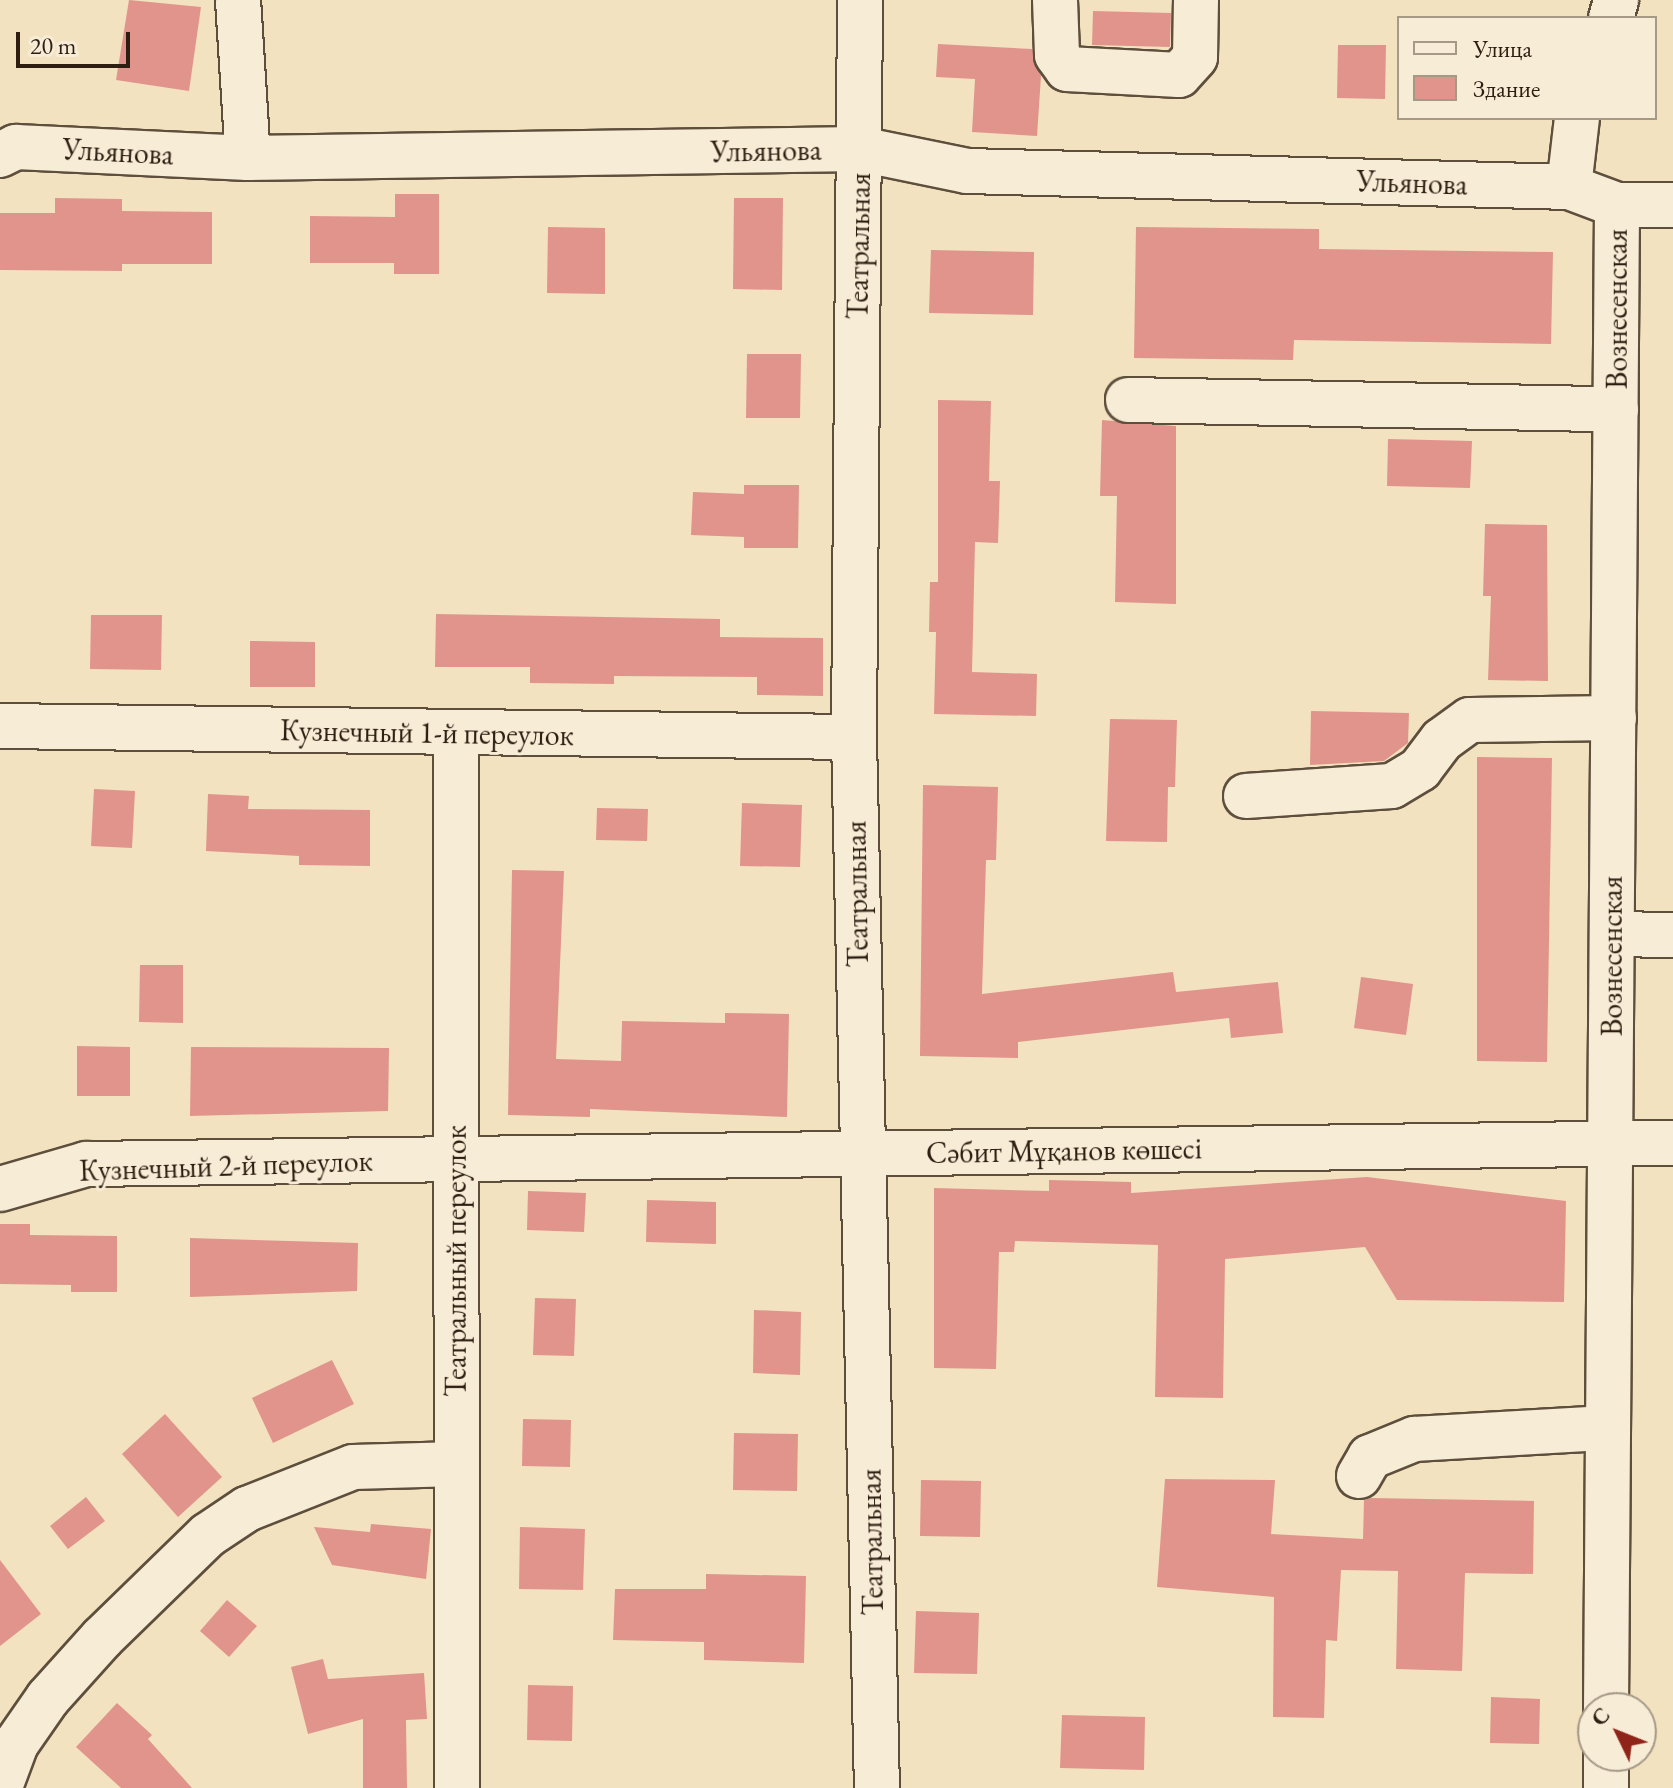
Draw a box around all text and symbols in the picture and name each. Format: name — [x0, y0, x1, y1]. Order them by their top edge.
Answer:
scale bar — [20, 16, 134, 66]
legend — [1397, 16, 1657, 120]
text: 20 m — [30, 30, 77, 61]
text: Улица — [1473, 33, 1532, 64]
text: Здание — [1473, 73, 1540, 104]
street label: Ульянова — [62, 131, 174, 173]
street label: Ульянова — [710, 132, 822, 170]
street label: Ульянова — [1356, 163, 1468, 203]
street label: Театральная — [840, 172, 878, 320]
street label: Вознесенская — [1599, 229, 1635, 389]
street label: Кузнечный 1-й переулок — [280, 712, 574, 754]
street label: Театральная — [838, 820, 876, 968]
street label: Вознесенская — [1594, 876, 1630, 1036]
street label: Театральный переулок — [438, 1125, 474, 1397]
street label: Сәбит Мұқанов көшесі — [926, 1131, 1202, 1171]
street label: Кузнечный 2-й переулок — [79, 1143, 373, 1189]
street label: Театральная — [853, 1468, 891, 1616]
north arrow — [1577, 1692, 1657, 1772]
text: С — [1585, 1701, 1616, 1732]

